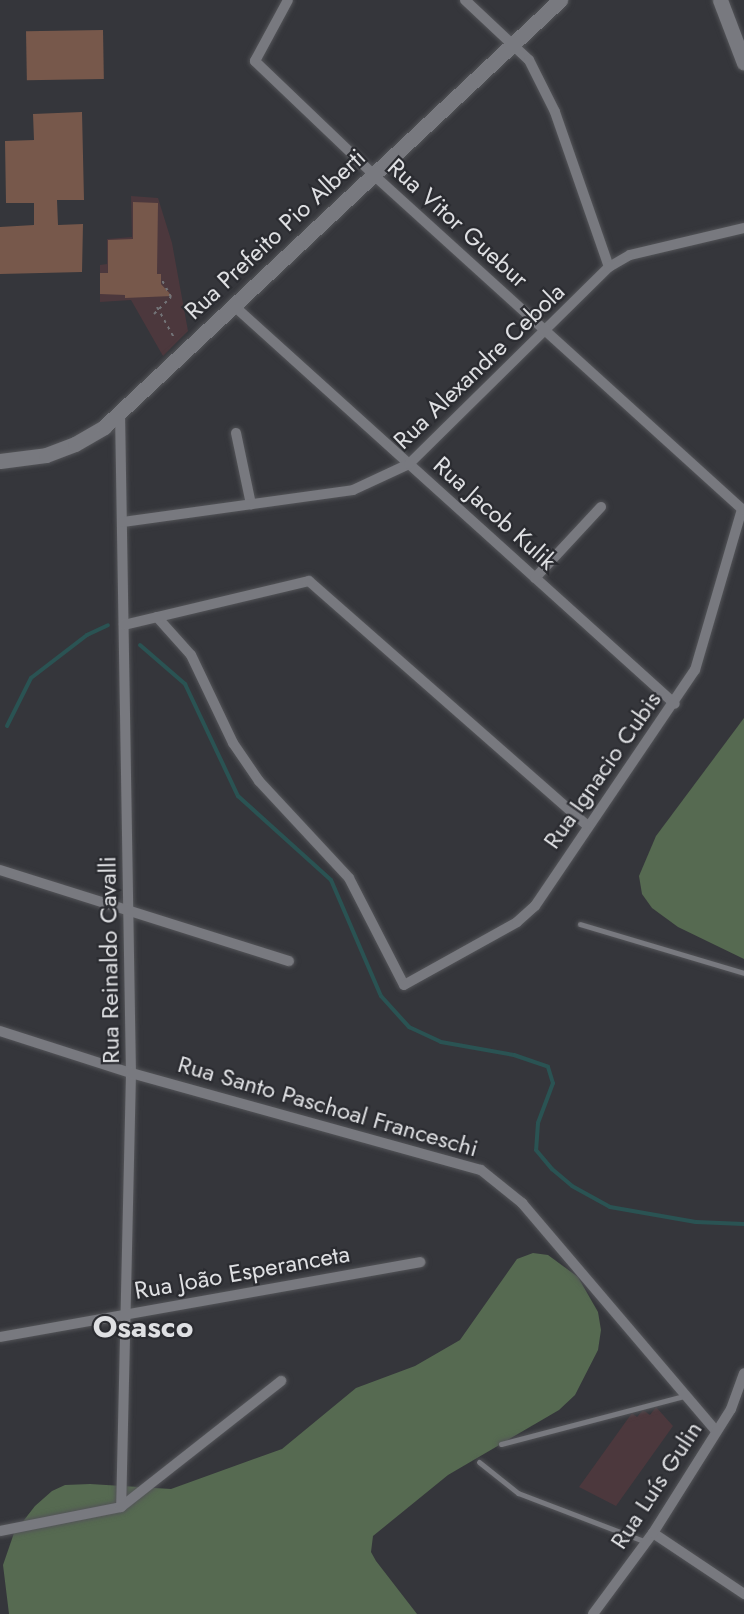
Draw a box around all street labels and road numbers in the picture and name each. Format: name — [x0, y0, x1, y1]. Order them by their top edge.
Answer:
street label: Rua Prefeito Pio Alberti — [179, 143, 371, 325]
street label: Rua Vitor Guebur — [382, 152, 534, 294]
street label: Rua Alexandre Cebola — [388, 277, 570, 455]
street label: Rua Jacob Kulik — [428, 450, 562, 576]
street label: Rua Ignacio Cubis — [537, 686, 667, 854]
street label: Rua Reinaldo Cavalli — [93, 856, 125, 1064]
street label: Rua Santo Paschoal Franceschi — [175, 1049, 481, 1163]
street label: Rua João Esperanceta — [132, 1239, 352, 1305]
street label: Rua Luís Gulin — [604, 1416, 708, 1554]

